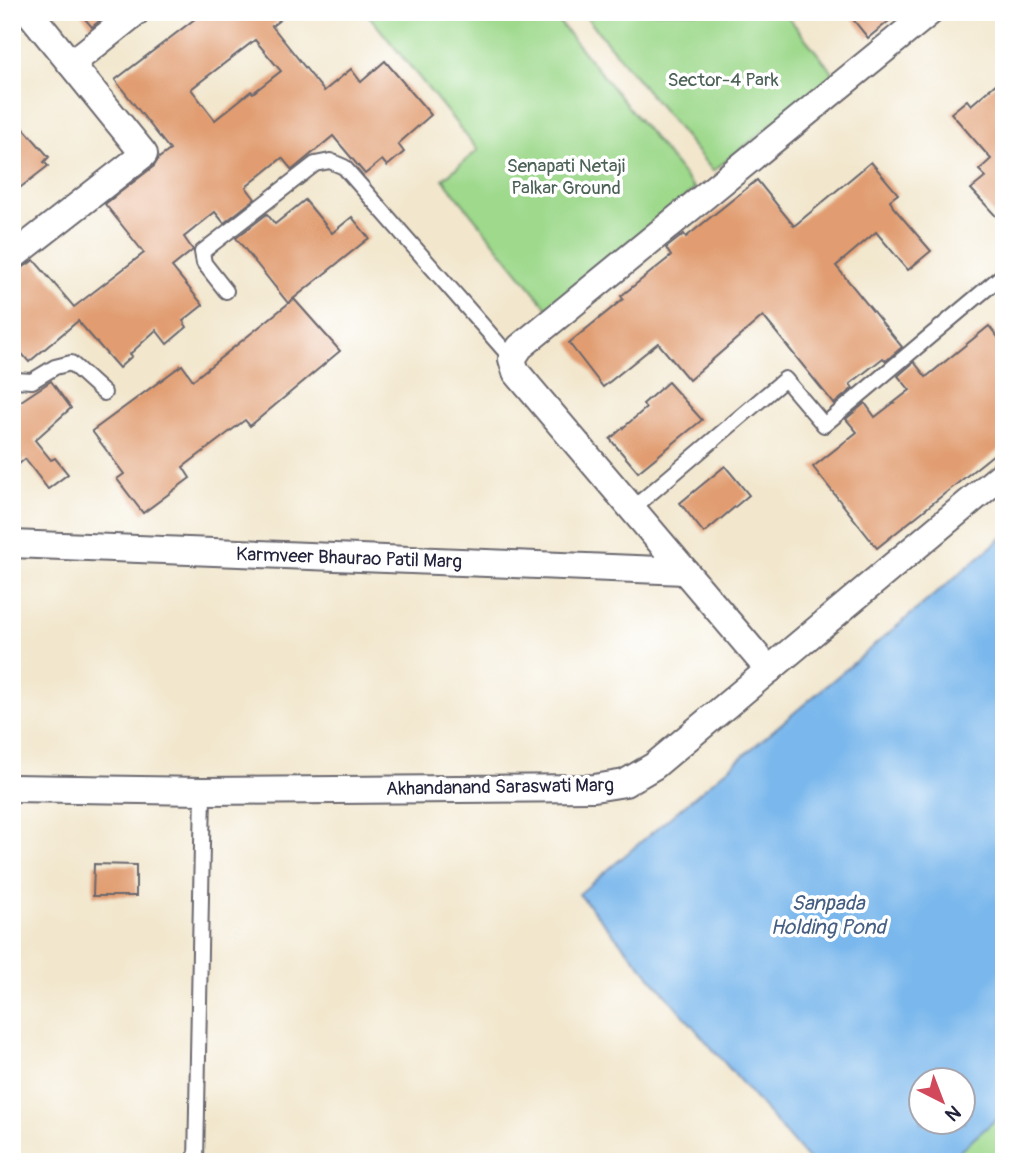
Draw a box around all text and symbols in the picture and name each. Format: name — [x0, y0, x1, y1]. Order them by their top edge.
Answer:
park label: Sector-4 Park — [667, 68, 779, 92]
park label: Senapati Netaji Palkar Ground — [507, 154, 625, 200]
street label: Karmveer Bhaurao Patil Marg — [235, 542, 462, 574]
street label: Akhandanand Saraswati Marg — [386, 773, 614, 801]
water label: Sanpada Holding Pond — [770, 890, 888, 941]
north arrow — [908, 1066, 978, 1136]
text: N — [940, 1100, 966, 1126]

